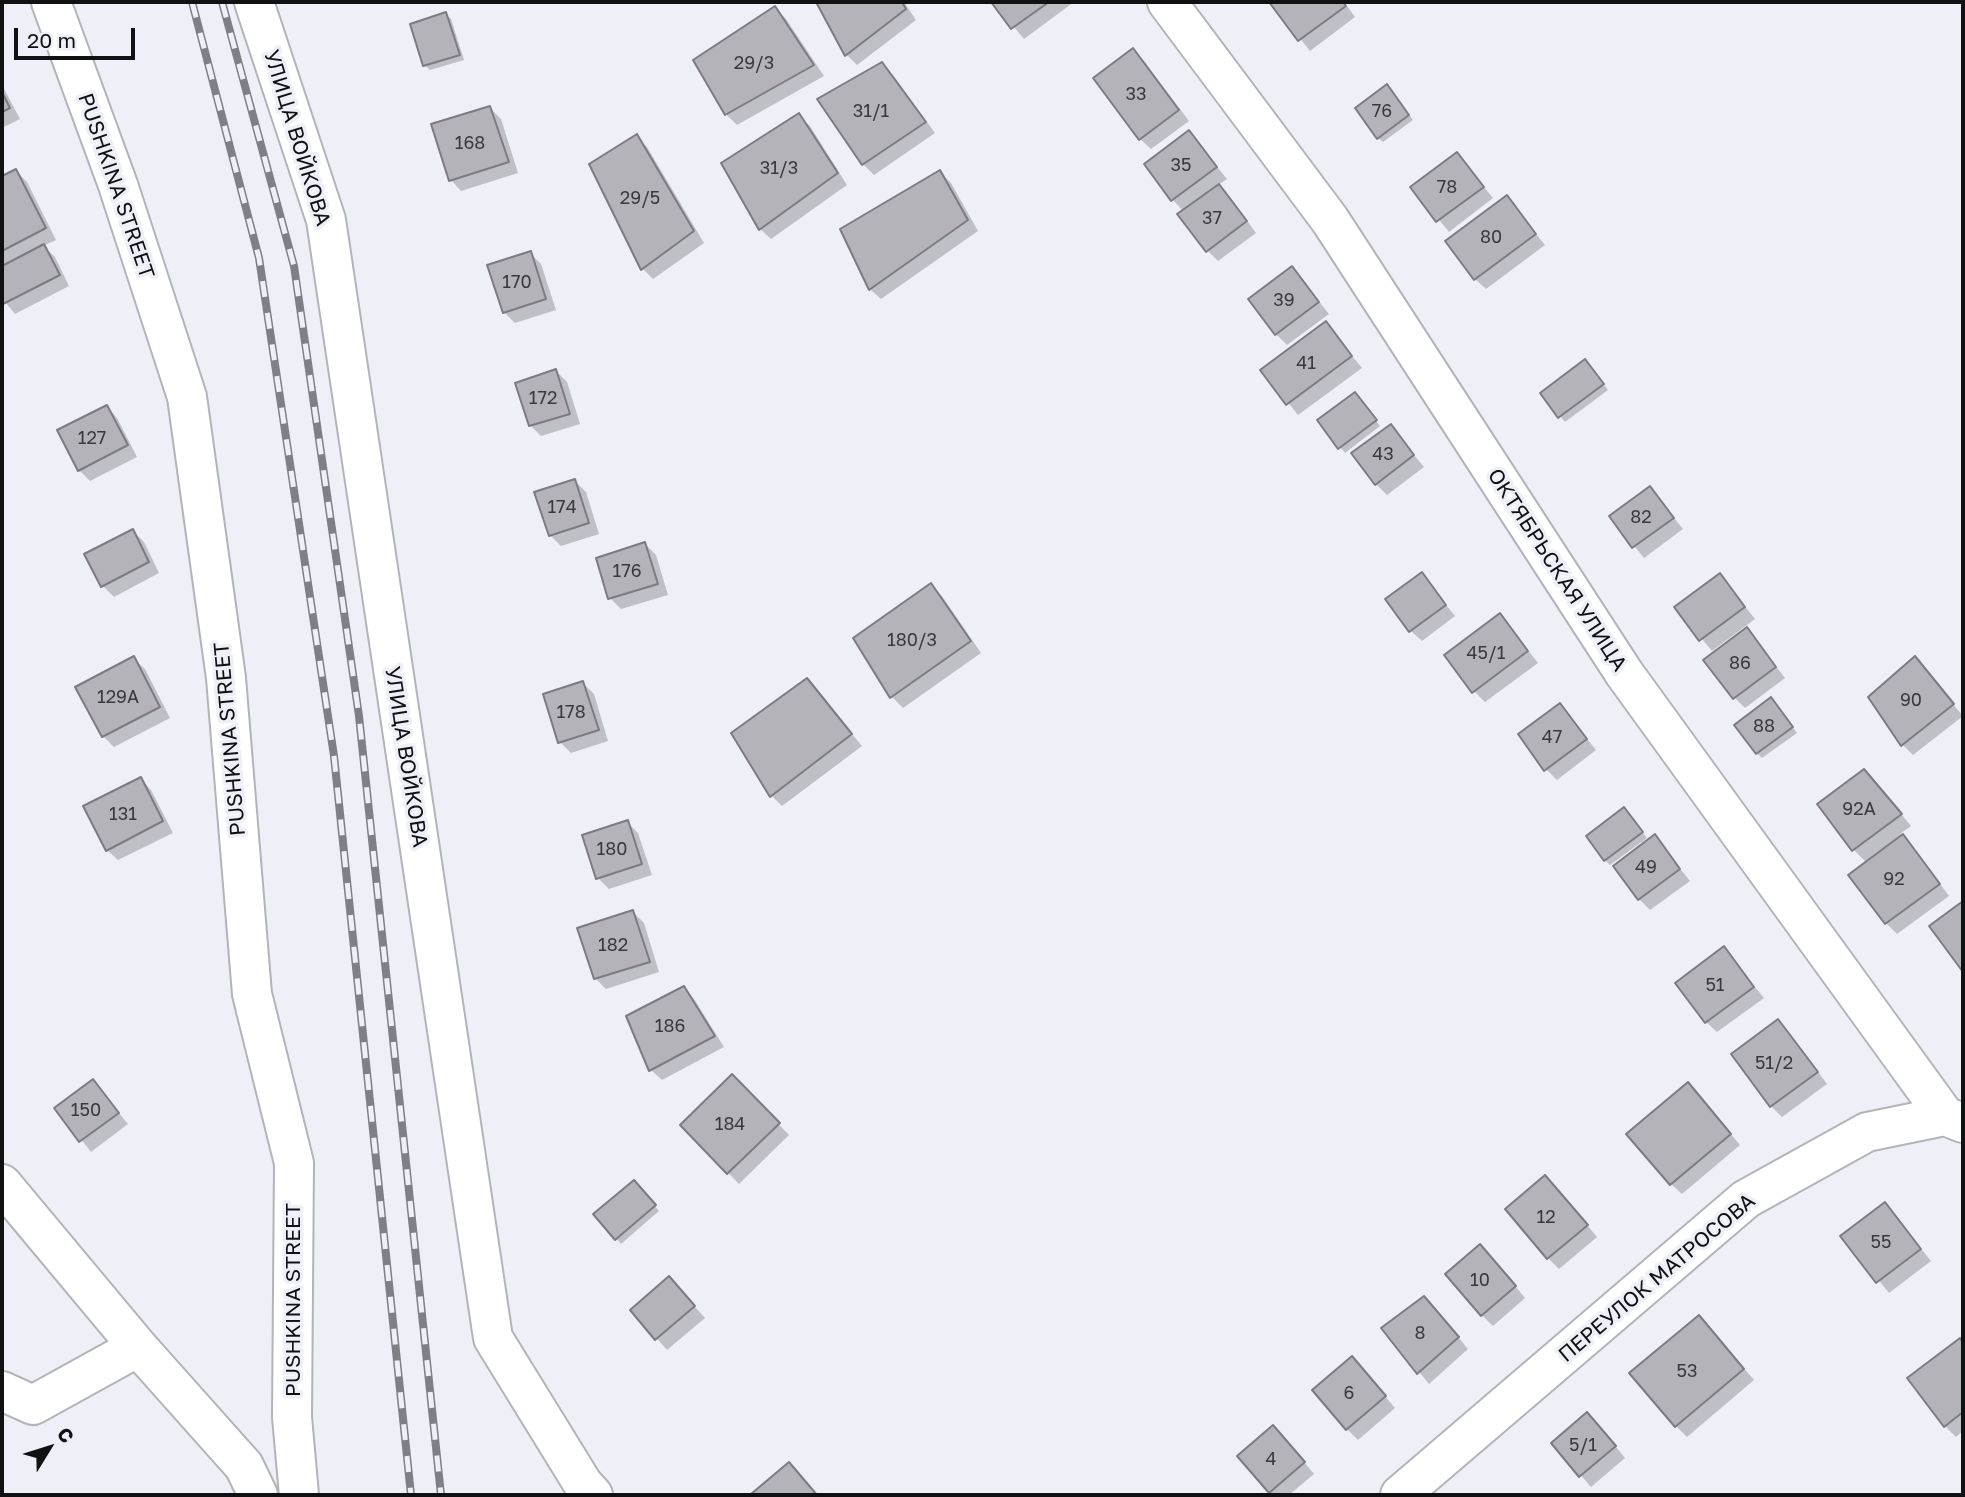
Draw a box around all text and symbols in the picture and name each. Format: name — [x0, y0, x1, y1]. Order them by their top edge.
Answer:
scale bar — [18, 14, 138, 58]
text: 20 m — [27, 27, 76, 53]
street label: УЛИЦА ВОЙКОВА — [258, 47, 336, 229]
house number: 29/3 — [734, 52, 774, 74]
house number: 33 — [1125, 83, 1147, 105]
street label: PUSHKINA STREET — [72, 90, 160, 282]
house number: 31/1 — [853, 100, 889, 122]
house number: 76 — [1372, 100, 1392, 122]
house number: 168 — [455, 132, 485, 154]
house number: 35 — [1171, 154, 1191, 176]
house number: 31/3 — [760, 157, 798, 179]
house number: 78 — [1437, 176, 1457, 198]
house number: 29/5 — [620, 187, 660, 209]
house number: 37 — [1202, 207, 1222, 229]
house number: 80 — [1480, 226, 1502, 248]
house number: 170 — [502, 271, 532, 293]
house number: 39 — [1273, 289, 1295, 311]
house number: 41 — [1296, 352, 1316, 374]
house number: 172 — [529, 387, 557, 409]
house number: 127 — [78, 427, 106, 449]
house number: 43 — [1372, 443, 1394, 465]
street label: ОКТЯБРЬСКАЯ УЛИЦА — [1482, 464, 1632, 676]
house number: 174 — [547, 496, 577, 518]
house number: 82 — [1630, 506, 1652, 528]
house number: 176 — [612, 560, 642, 582]
house number: 180/3 — [887, 629, 937, 651]
street label: PUSHKINA STREET — [209, 641, 251, 837]
house number: 45/1 — [1467, 642, 1505, 664]
house number: 86 — [1729, 652, 1751, 674]
street label: УЛИЦА ВОЙКОВА — [379, 665, 433, 849]
house number: 129А — [97, 686, 139, 708]
house number: 90 — [1900, 689, 1922, 711]
house number: 178 — [556, 701, 586, 723]
house number: 88 — [1753, 715, 1775, 737]
house number: 47 — [1542, 726, 1562, 748]
house number: 92А — [1842, 798, 1876, 820]
house number: 131 — [109, 803, 137, 825]
house number: 180 — [597, 838, 627, 860]
house number: 49 — [1635, 856, 1657, 878]
house number: 92 — [1883, 868, 1905, 890]
house number: 182 — [598, 934, 628, 956]
house number: 51 — [1705, 974, 1725, 996]
house number: 186 — [655, 1015, 685, 1037]
house number: 51/2 — [1755, 1052, 1793, 1074]
house number: 150 — [71, 1099, 101, 1121]
house number: 184 — [715, 1113, 745, 1135]
street label: ПЕРЕУЛОК МАТРОСОВА — [1554, 1188, 1760, 1368]
street label: PUSHKINA STREET — [280, 1203, 306, 1397]
house number: 12 — [1536, 1206, 1556, 1228]
house number: 55 — [1871, 1231, 1891, 1253]
house number: 10 — [1470, 1269, 1490, 1291]
house number: 8 — [1415, 1322, 1425, 1344]
house number: 53 — [1677, 1360, 1697, 1382]
house number: 6 — [1344, 1382, 1354, 1404]
north arrow — [14, 1413, 84, 1483]
text: С — [53, 1422, 79, 1447]
house number: 5/1 — [1569, 1434, 1597, 1456]
house number: 4 — [1266, 1448, 1276, 1470]

